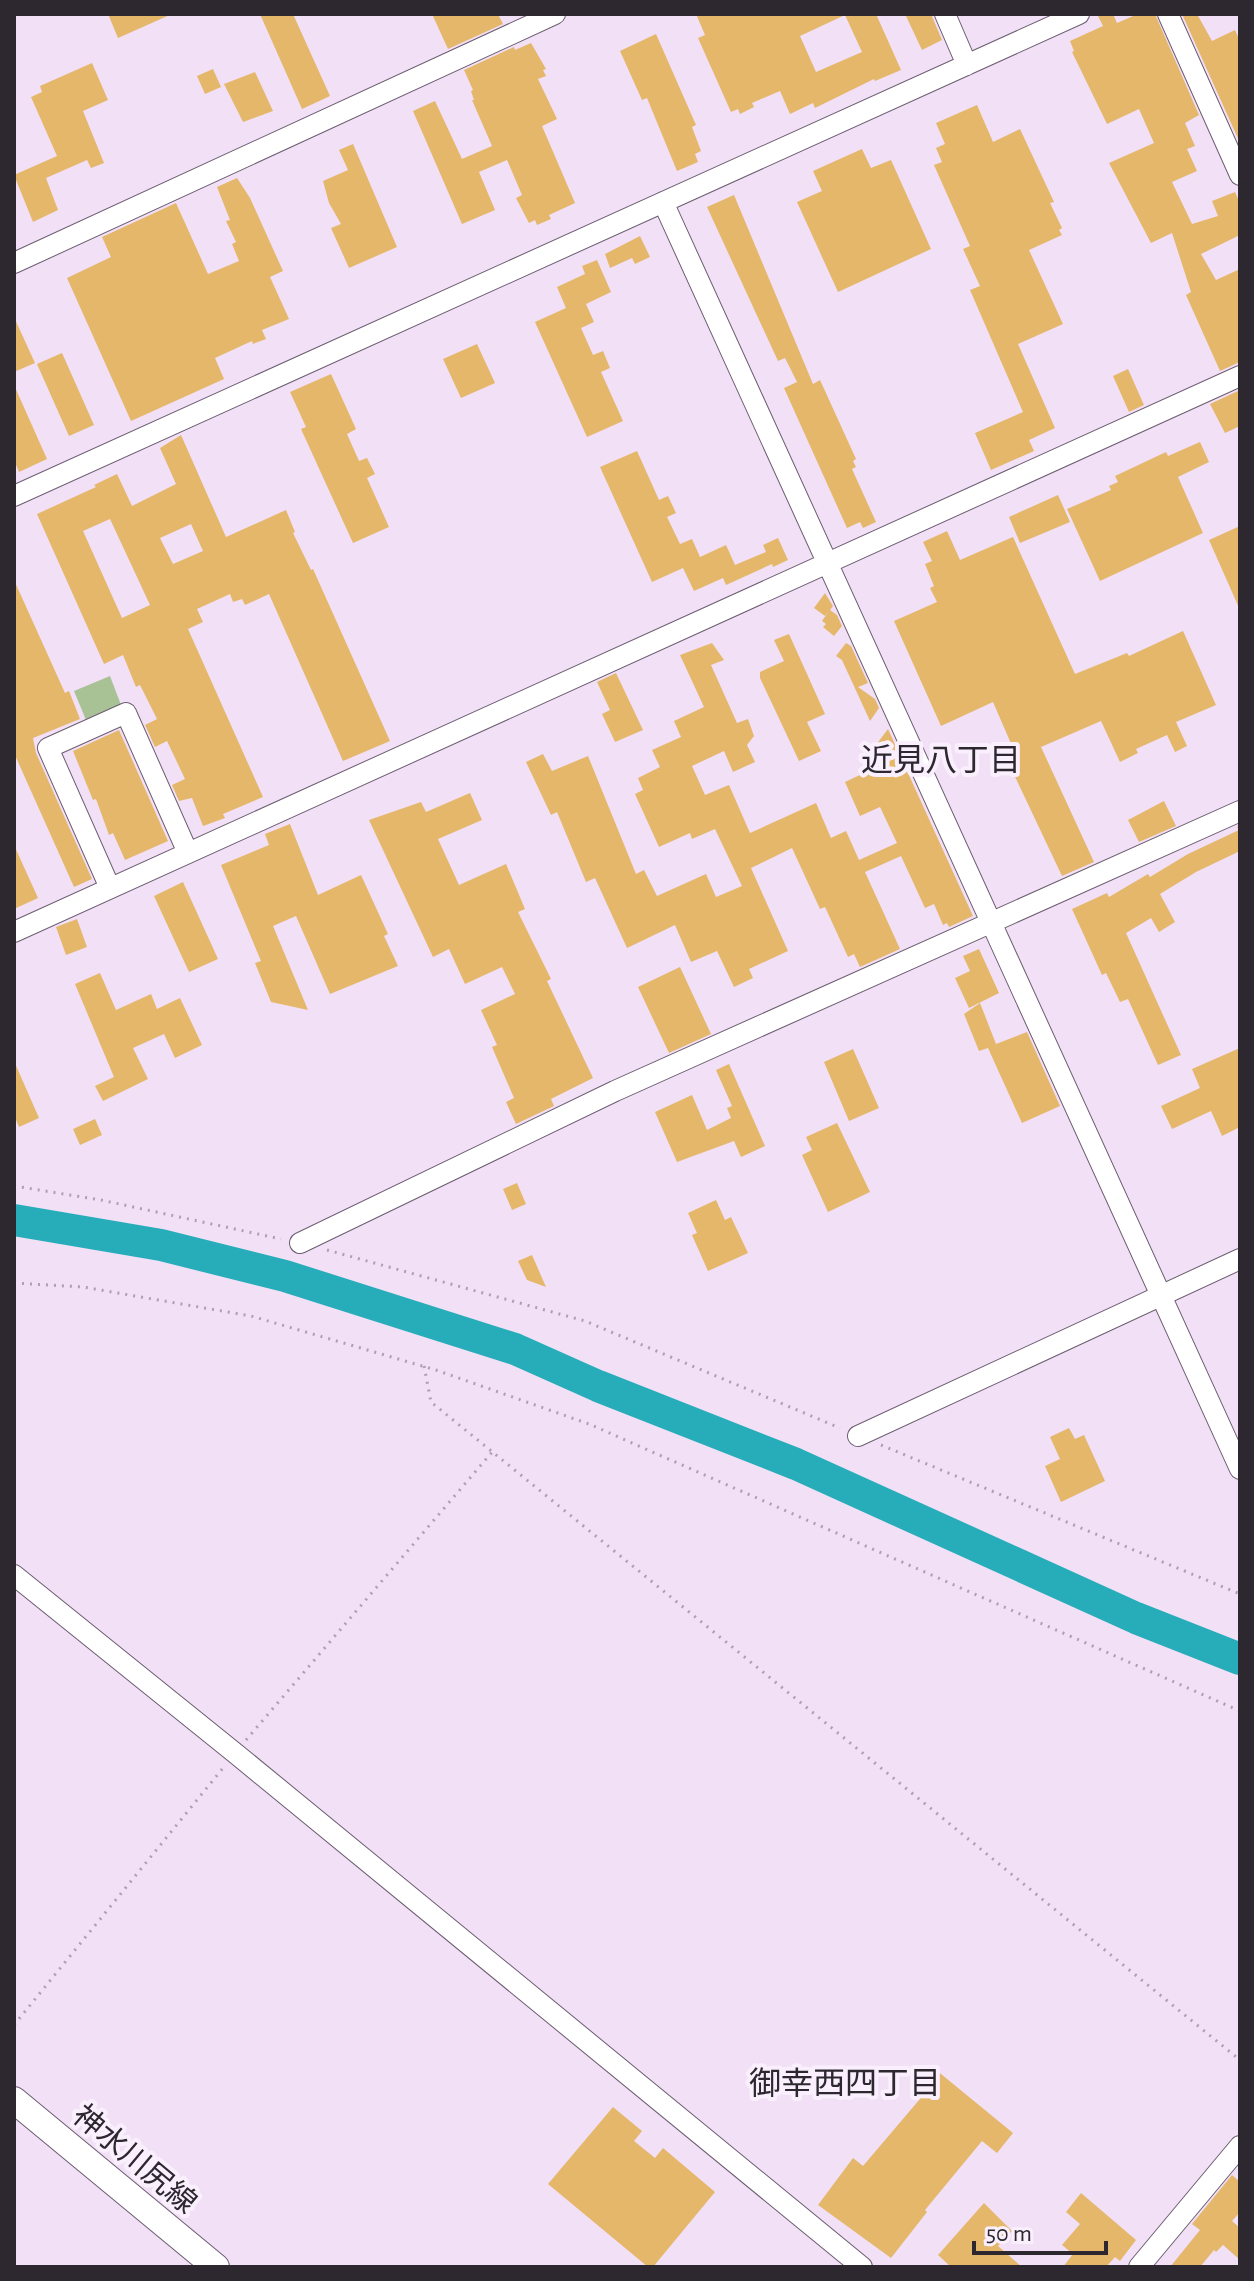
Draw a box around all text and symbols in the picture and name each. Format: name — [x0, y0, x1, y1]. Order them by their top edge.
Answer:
district label: 近見八丁目 — [861, 744, 1021, 777]
district label: 御幸西四丁目 — [749, 2067, 941, 2100]
street label: 神水川尻線 — [67, 2099, 203, 2219]
scale bar — [974, 2205, 1106, 2255]
text: 50 m — [986, 2222, 1032, 2246]

